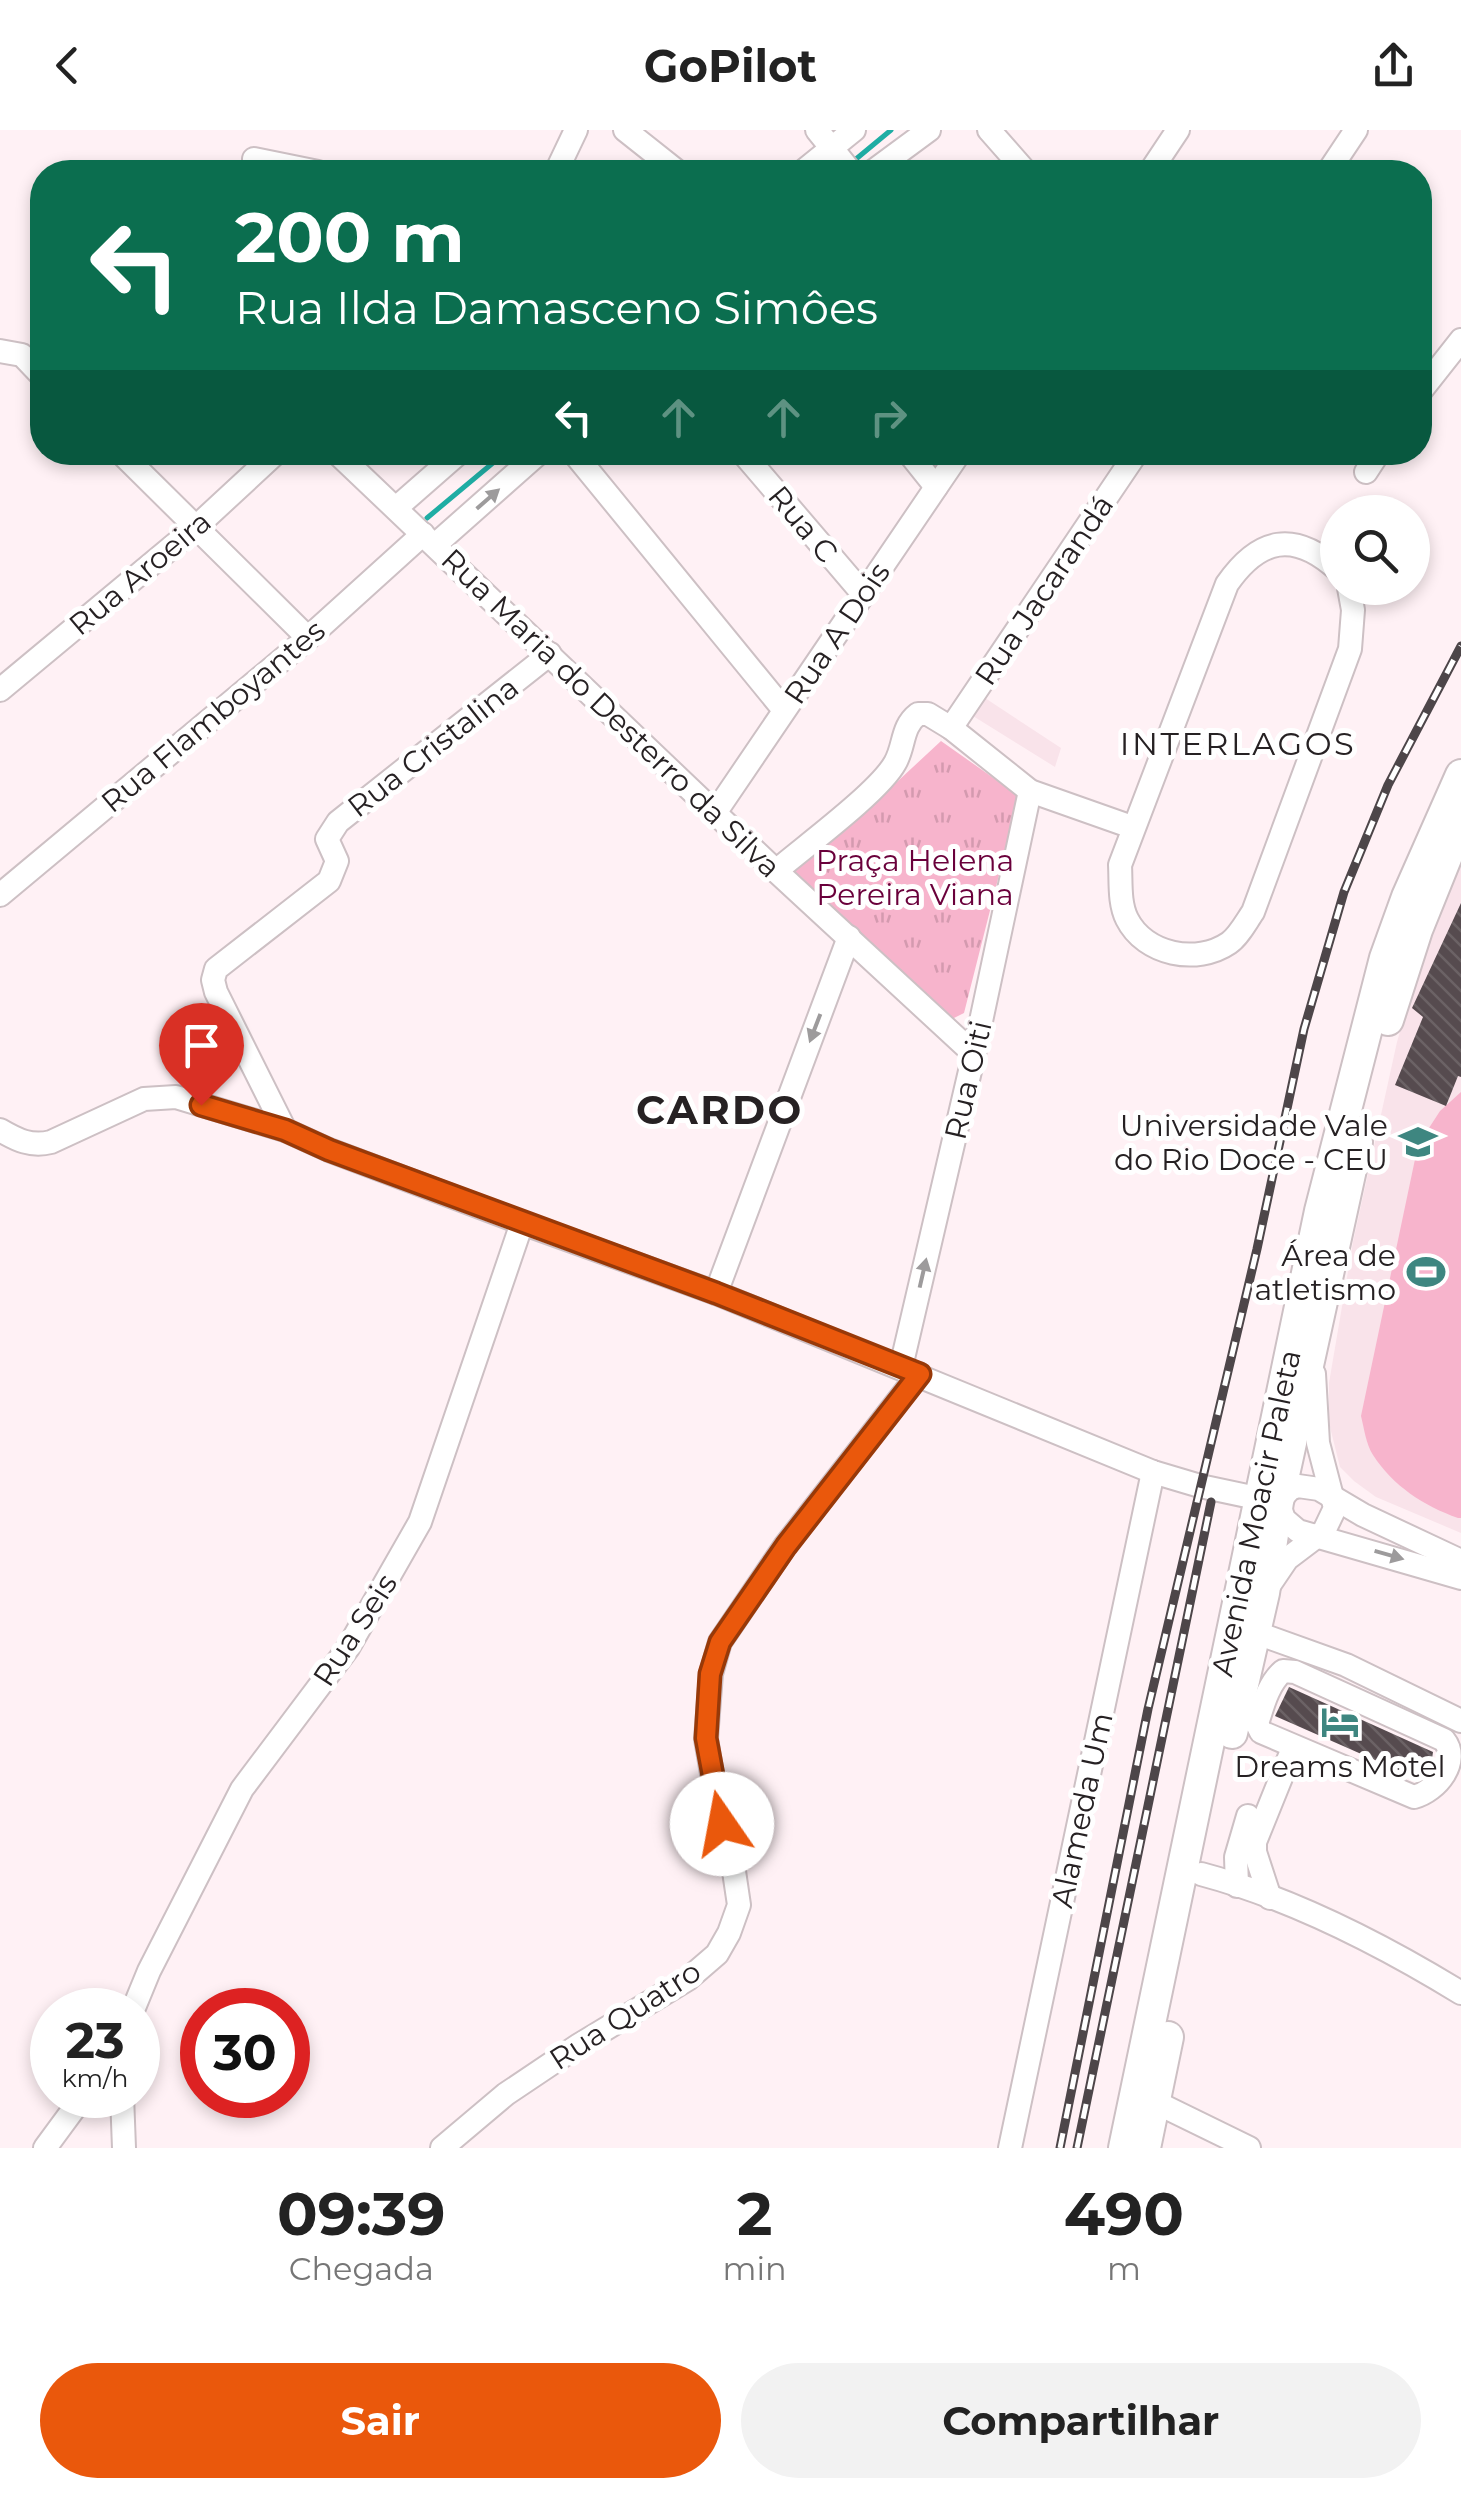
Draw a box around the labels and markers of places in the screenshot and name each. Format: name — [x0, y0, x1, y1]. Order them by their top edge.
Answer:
pin — [159, 1003, 244, 1106]
place label: Universidade Vale do Rio Doce - CEU — [1114, 1107, 1388, 1178]
school or university icon: Universidade Vale do Rio Doce - CEU — [1397, 1121, 1439, 1163]
place label: Área de atletismo — [1254, 1237, 1396, 1308]
sports icon: Área de atletismo — [1405, 1251, 1447, 1293]
hotel icon: Dreams Motel — [1319, 1701, 1361, 1743]
place label: Dreams Motel — [1234, 1748, 1446, 1785]

